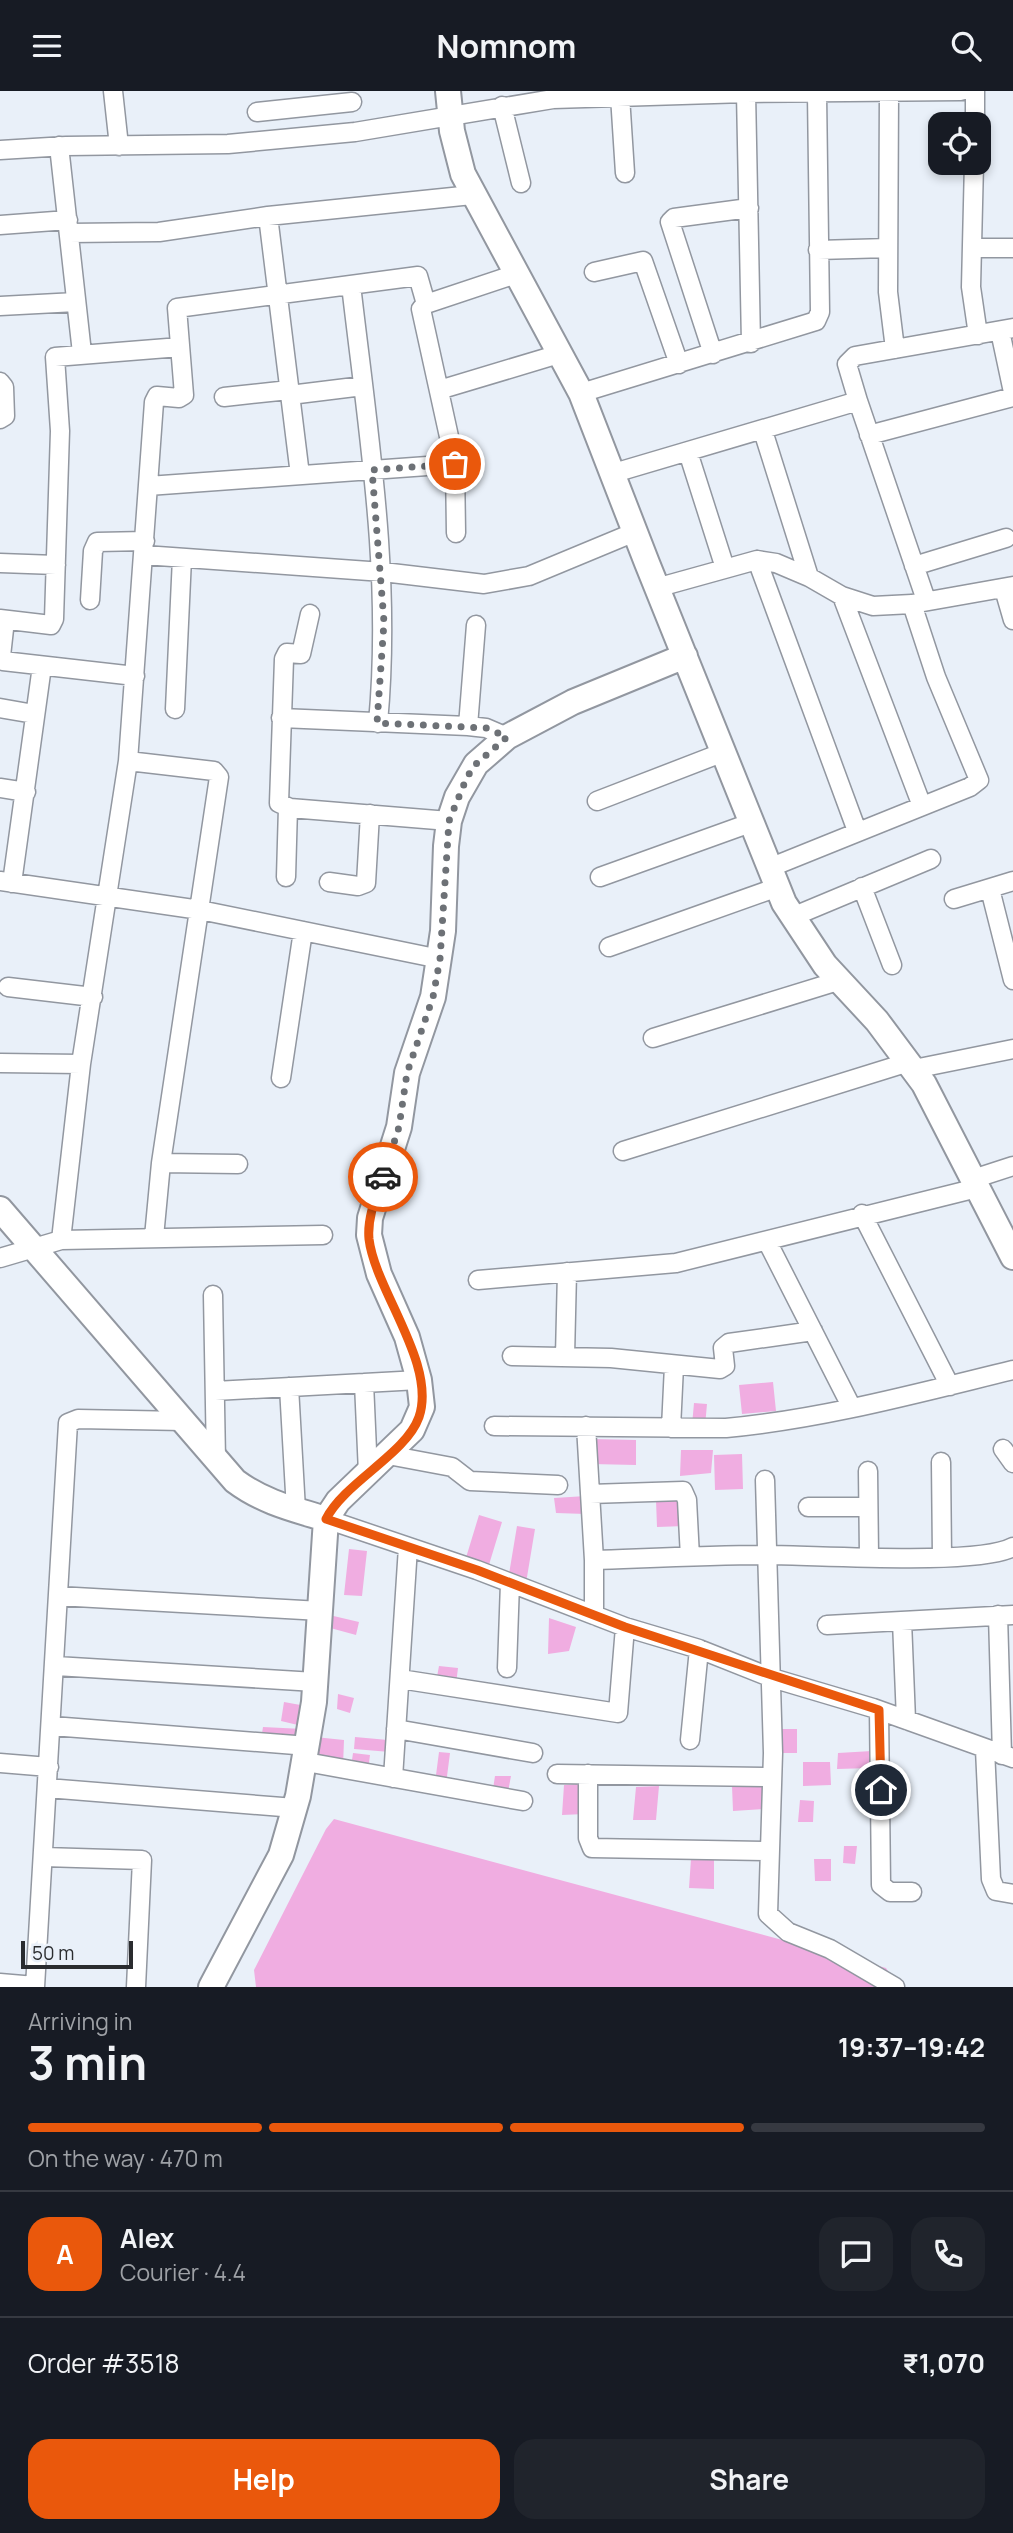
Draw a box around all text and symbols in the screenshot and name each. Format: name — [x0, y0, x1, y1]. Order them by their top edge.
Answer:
text: Nomnom — [437, 24, 576, 68]
icon: menu — [28, 27, 66, 65]
icon: search — [947, 27, 985, 65]
map controls — [928, 112, 991, 175]
button: locate — [928, 112, 991, 175]
pin — [425, 434, 485, 494]
icon: bag — [436, 445, 474, 483]
courier — [348, 1142, 418, 1212]
icon: car — [364, 1158, 402, 1196]
pin — [851, 1760, 911, 1820]
icon: home — [862, 1771, 900, 1809]
scale bar — [21, 1938, 133, 1970]
text: 50 m — [32, 1940, 74, 1966]
text: Arriving in — [28, 2005, 133, 2037]
text: 19:37–19:42 — [838, 2029, 985, 2065]
text: 3 min — [28, 2031, 147, 2094]
text: On the way · 470 m — [28, 2142, 223, 2174]
button: chat — [819, 2217, 893, 2291]
button: phone — [911, 2217, 985, 2291]
text: Alex — [120, 2220, 174, 2256]
text: A — [56, 2236, 74, 2272]
text: Courier · 4.4 — [120, 2256, 246, 2288]
text: Order #3518 — [28, 2345, 180, 2381]
text: ₹1,070 — [903, 2345, 985, 2381]
button: Help — [28, 2439, 500, 2519]
button: Share — [514, 2439, 985, 2519]

